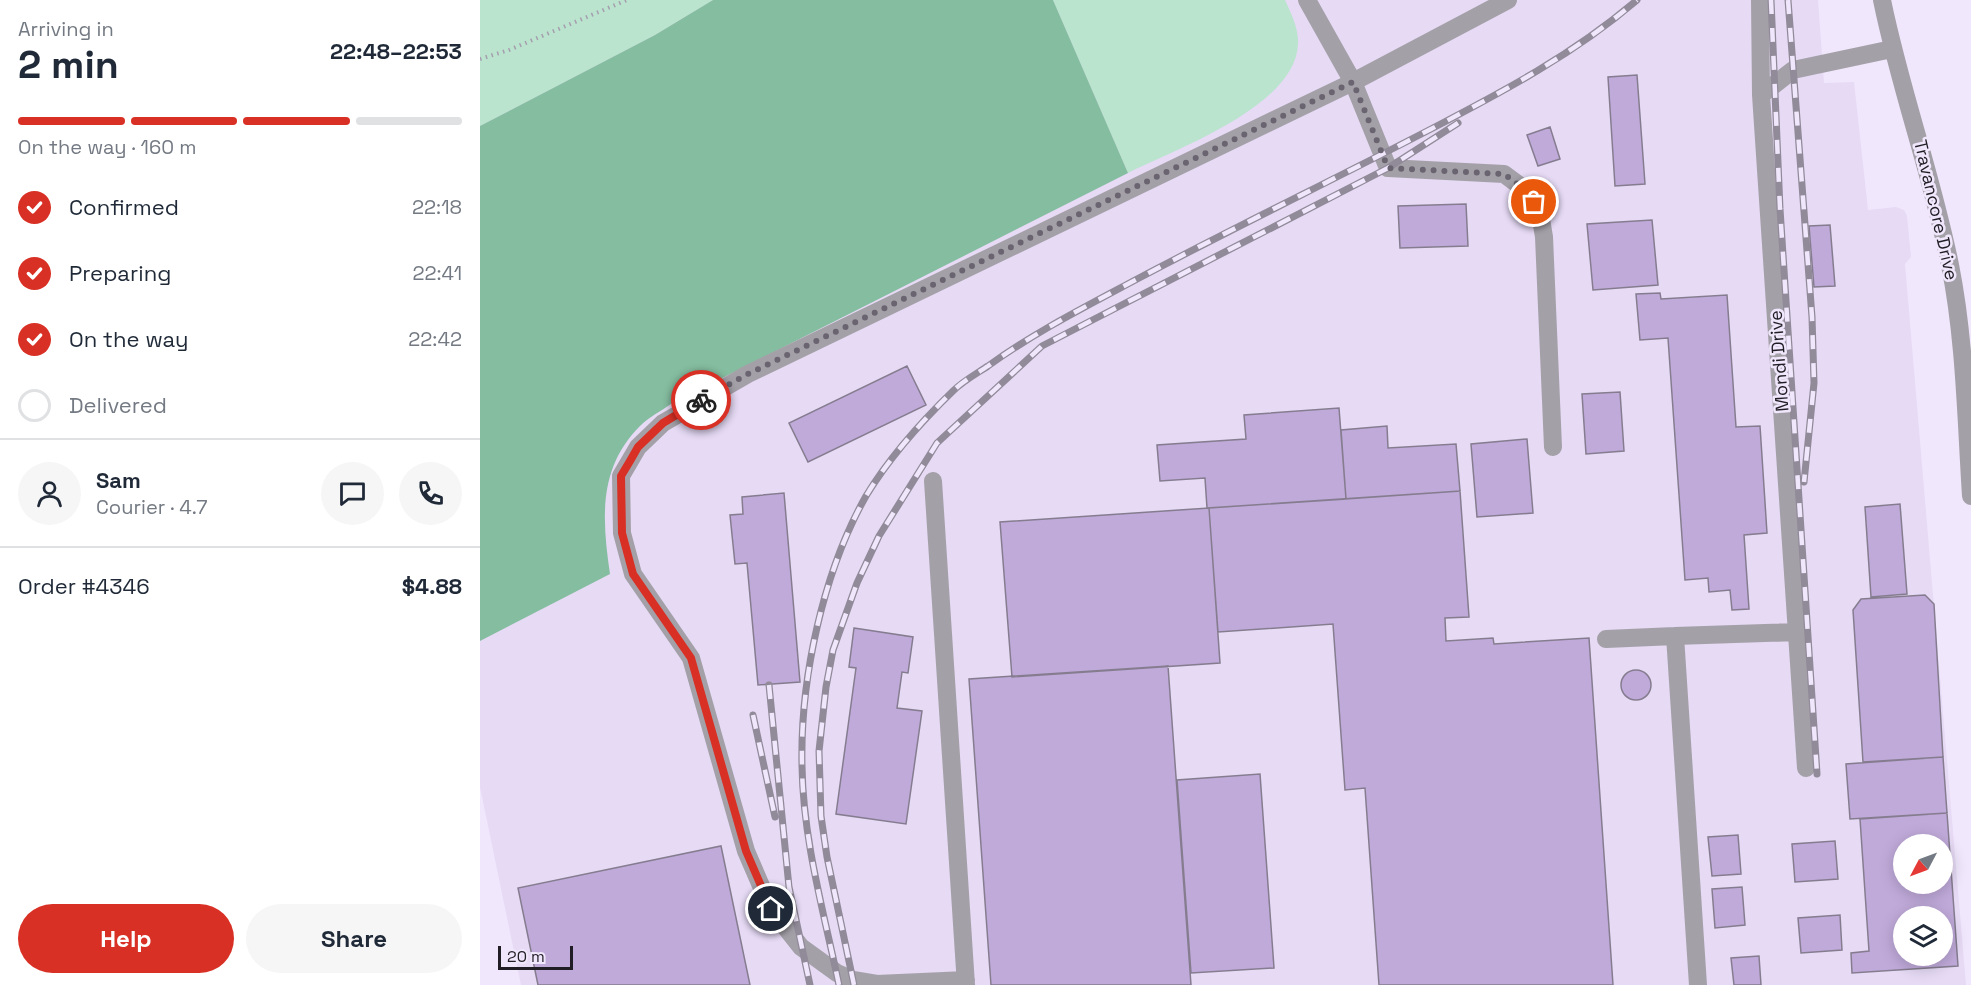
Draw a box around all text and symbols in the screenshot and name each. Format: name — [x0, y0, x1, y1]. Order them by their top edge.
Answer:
text: Arriving in — [18, 16, 114, 42]
text: 22:48–22:53 — [330, 37, 462, 65]
text: 2 min — [18, 40, 119, 89]
text: On the way · 160 m — [18, 134, 196, 160]
street label: Travancore Drive — [1909, 138, 1964, 282]
pin — [1508, 176, 1559, 227]
icon: bag — [1517, 185, 1550, 218]
icon: check — [18, 191, 51, 224]
text: Confirmed — [69, 193, 179, 221]
text: 22:18 — [412, 194, 462, 220]
icon: check — [18, 257, 51, 290]
text: Preparing — [69, 259, 171, 287]
text: 22:41 — [412, 260, 462, 286]
street label: Mondi Drive — [1763, 310, 1794, 412]
icon: check — [18, 323, 51, 356]
text: On the way — [69, 325, 188, 353]
text: 22:42 — [408, 326, 462, 352]
courier — [671, 370, 731, 430]
icon: bike — [685, 384, 718, 417]
text: Delivered — [69, 391, 167, 419]
button: person — [18, 462, 81, 525]
button: chat — [321, 462, 384, 525]
button: phone — [399, 462, 462, 525]
text: Sam — [96, 466, 141, 494]
text: Courier · 4.7 — [96, 494, 207, 520]
text: Order #4346 — [18, 572, 150, 600]
text: $4.88 — [402, 572, 462, 600]
north arrow — [1893, 834, 1953, 894]
map controls — [1893, 834, 1953, 966]
pin — [745, 883, 796, 934]
icon: home — [754, 892, 787, 925]
button: Help — [18, 904, 234, 973]
button: Share — [246, 904, 462, 973]
button: layers — [1893, 906, 1953, 966]
scale bar — [498, 943, 573, 970]
text: 20 m — [507, 946, 545, 967]

